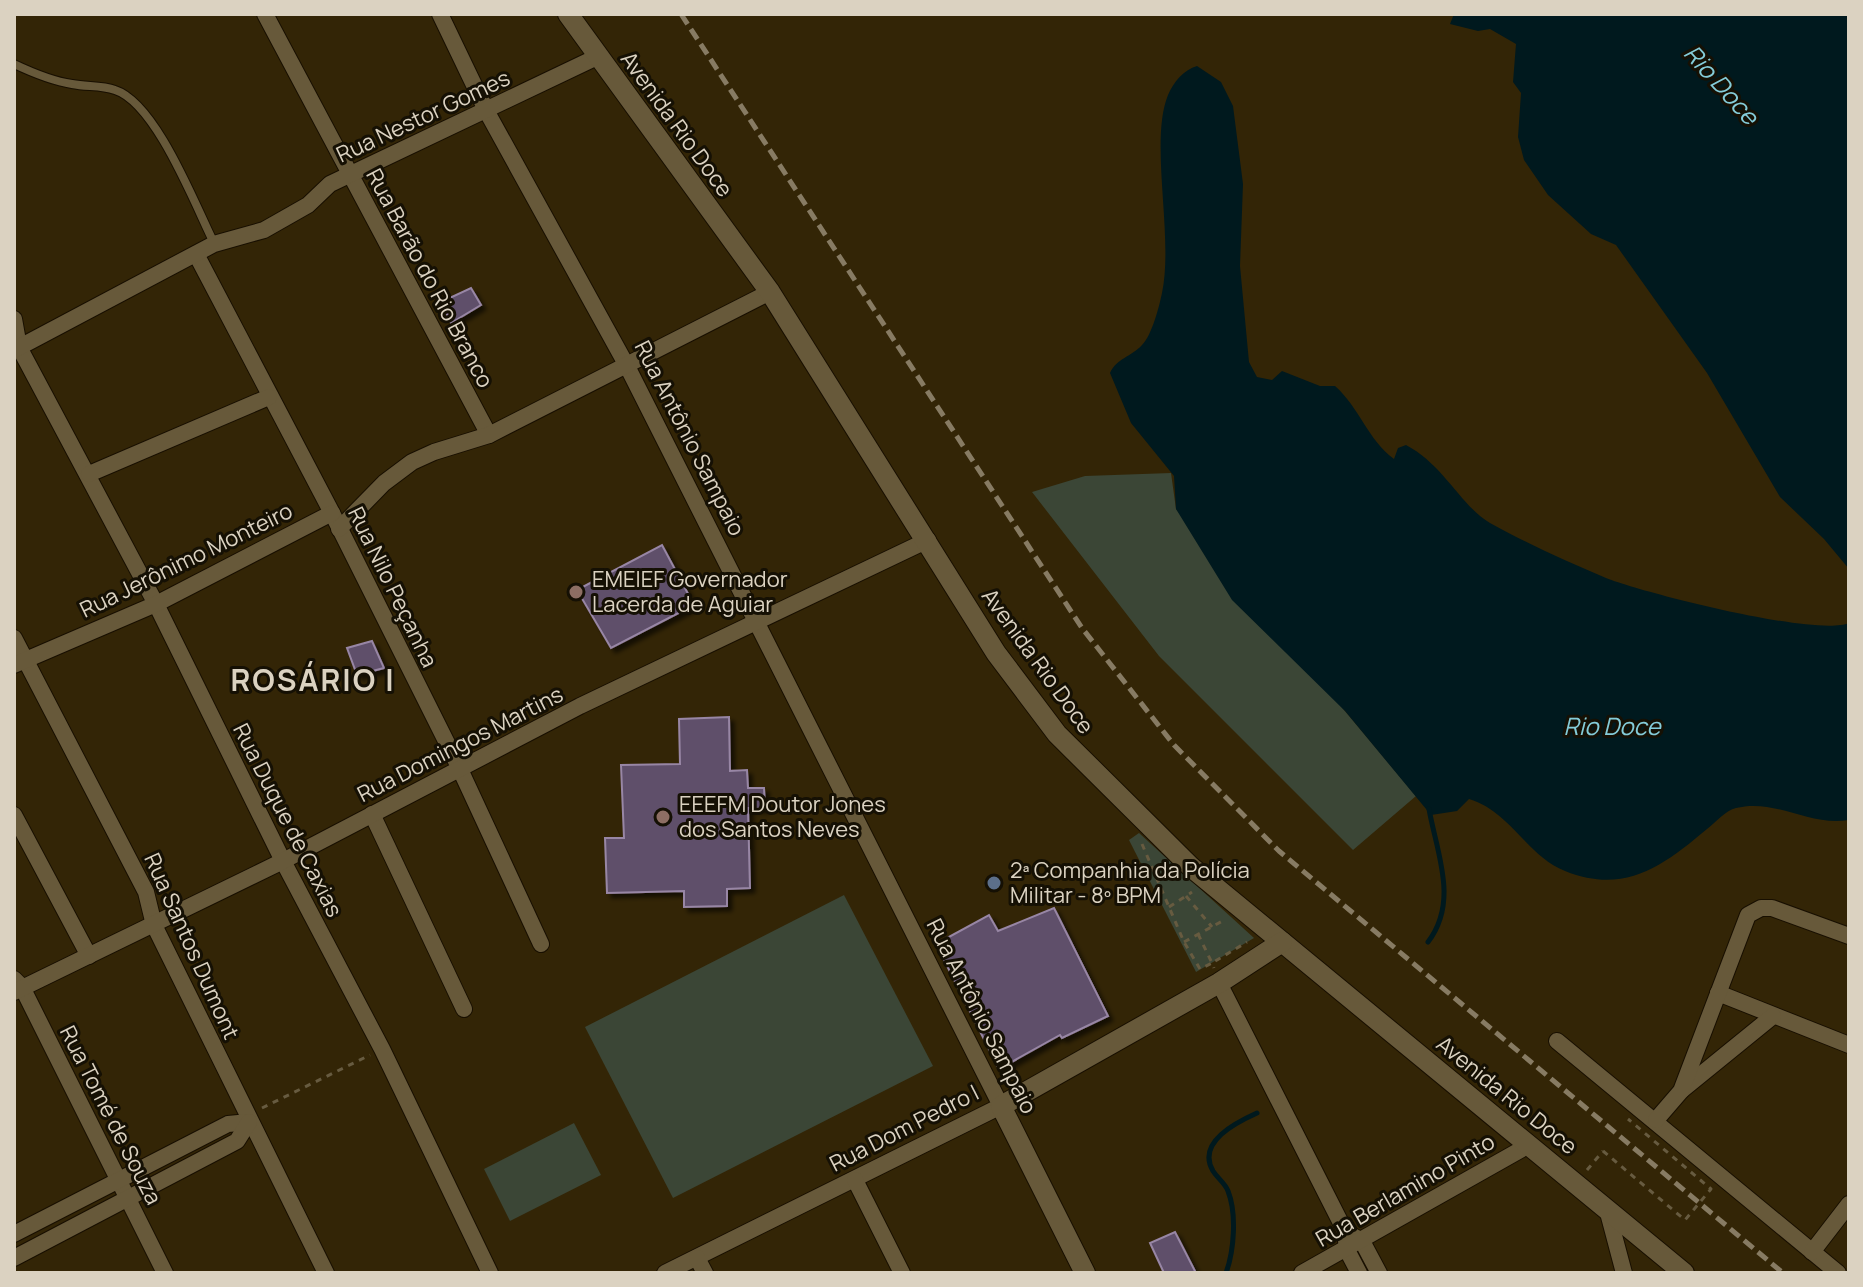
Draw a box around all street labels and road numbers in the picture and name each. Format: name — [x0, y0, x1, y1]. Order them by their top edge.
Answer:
street label: Avenida Rio Doce — [614, 45, 740, 203]
street label: Rua Nestor Gomes — [331, 63, 515, 169]
street label: Rua Barão do Rio Branco — [359, 163, 501, 393]
street label: Rua Antônio Sampaio — [628, 335, 752, 541]
street label: Rua Jerônimo Monteiro — [75, 495, 297, 625]
street label: Rua Nilo Peçanha — [341, 502, 445, 672]
street label: Avenida Rio Doce — [975, 582, 1101, 740]
street label: Rua Domingos Martins — [352, 679, 568, 809]
street label: Rua Duque de Caxias — [226, 718, 350, 922]
street label: Rua Santos Dumont — [137, 848, 247, 1044]
street label: Rua Antônio Sampaio — [920, 913, 1044, 1119]
street label: Rua Tomé de Souza — [53, 1020, 169, 1210]
street label: Avenida Rio Doce — [1430, 1029, 1584, 1161]
street label: Rua Dom Pedro I — [824, 1077, 984, 1179]
street label: Rua Berlamino Pinto — [1310, 1126, 1500, 1254]

